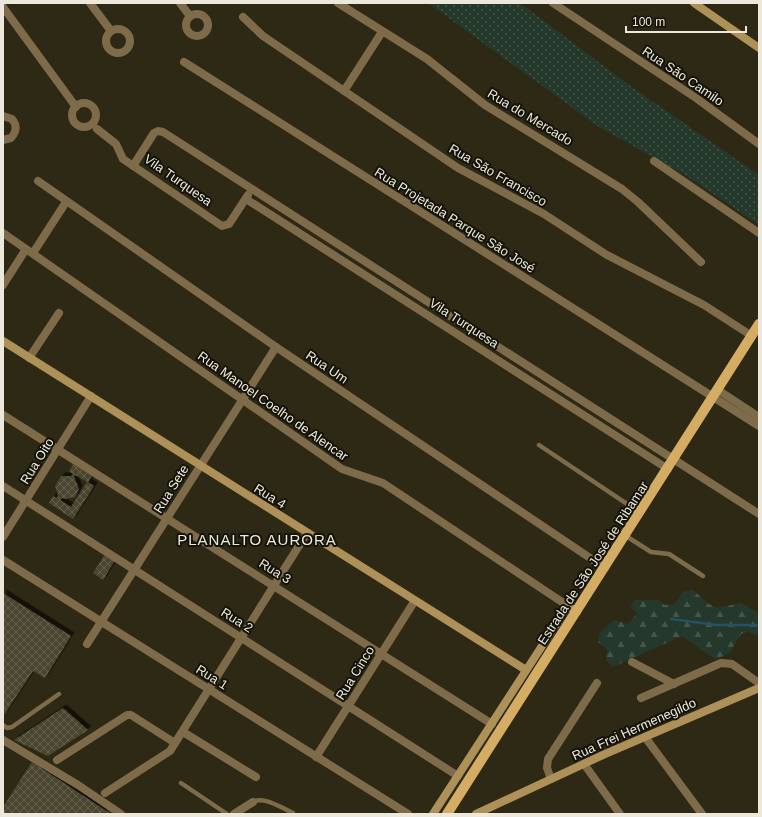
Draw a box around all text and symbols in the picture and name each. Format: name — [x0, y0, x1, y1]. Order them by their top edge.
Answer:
scale bar — [626, 8, 746, 34]
text: 100 m — [632, 15, 665, 29]
street label: Rua São Camilo — [640, 43, 726, 109]
street label: Rua do Mercado — [485, 86, 575, 148]
street label: Rua São Francisco — [446, 141, 550, 209]
street label: Vila Turquesa — [141, 151, 215, 209]
street label: Rua Projetada Parque São José — [372, 164, 538, 276]
street label: Vila Turquesa — [427, 295, 502, 351]
street label: Rua Um — [303, 347, 351, 387]
street label: Rua Manoel Coelho de Alencar — [195, 348, 352, 464]
street label: Rua Oito — [17, 435, 57, 487]
street label: Rua Sete — [150, 462, 192, 516]
street label: Estrada de São José de Ribamar — [535, 478, 652, 647]
street label: Rua 4 — [251, 480, 289, 512]
district label: PLANALTO AURORA — [177, 531, 337, 548]
street label: Rua 3 — [256, 555, 294, 587]
street label: Rua 2 — [218, 604, 256, 636]
street label: Rua Cinco — [333, 643, 377, 703]
street label: Rua 1 — [193, 661, 231, 693]
street label: Rua Frei Hermenegildo — [570, 695, 698, 763]

